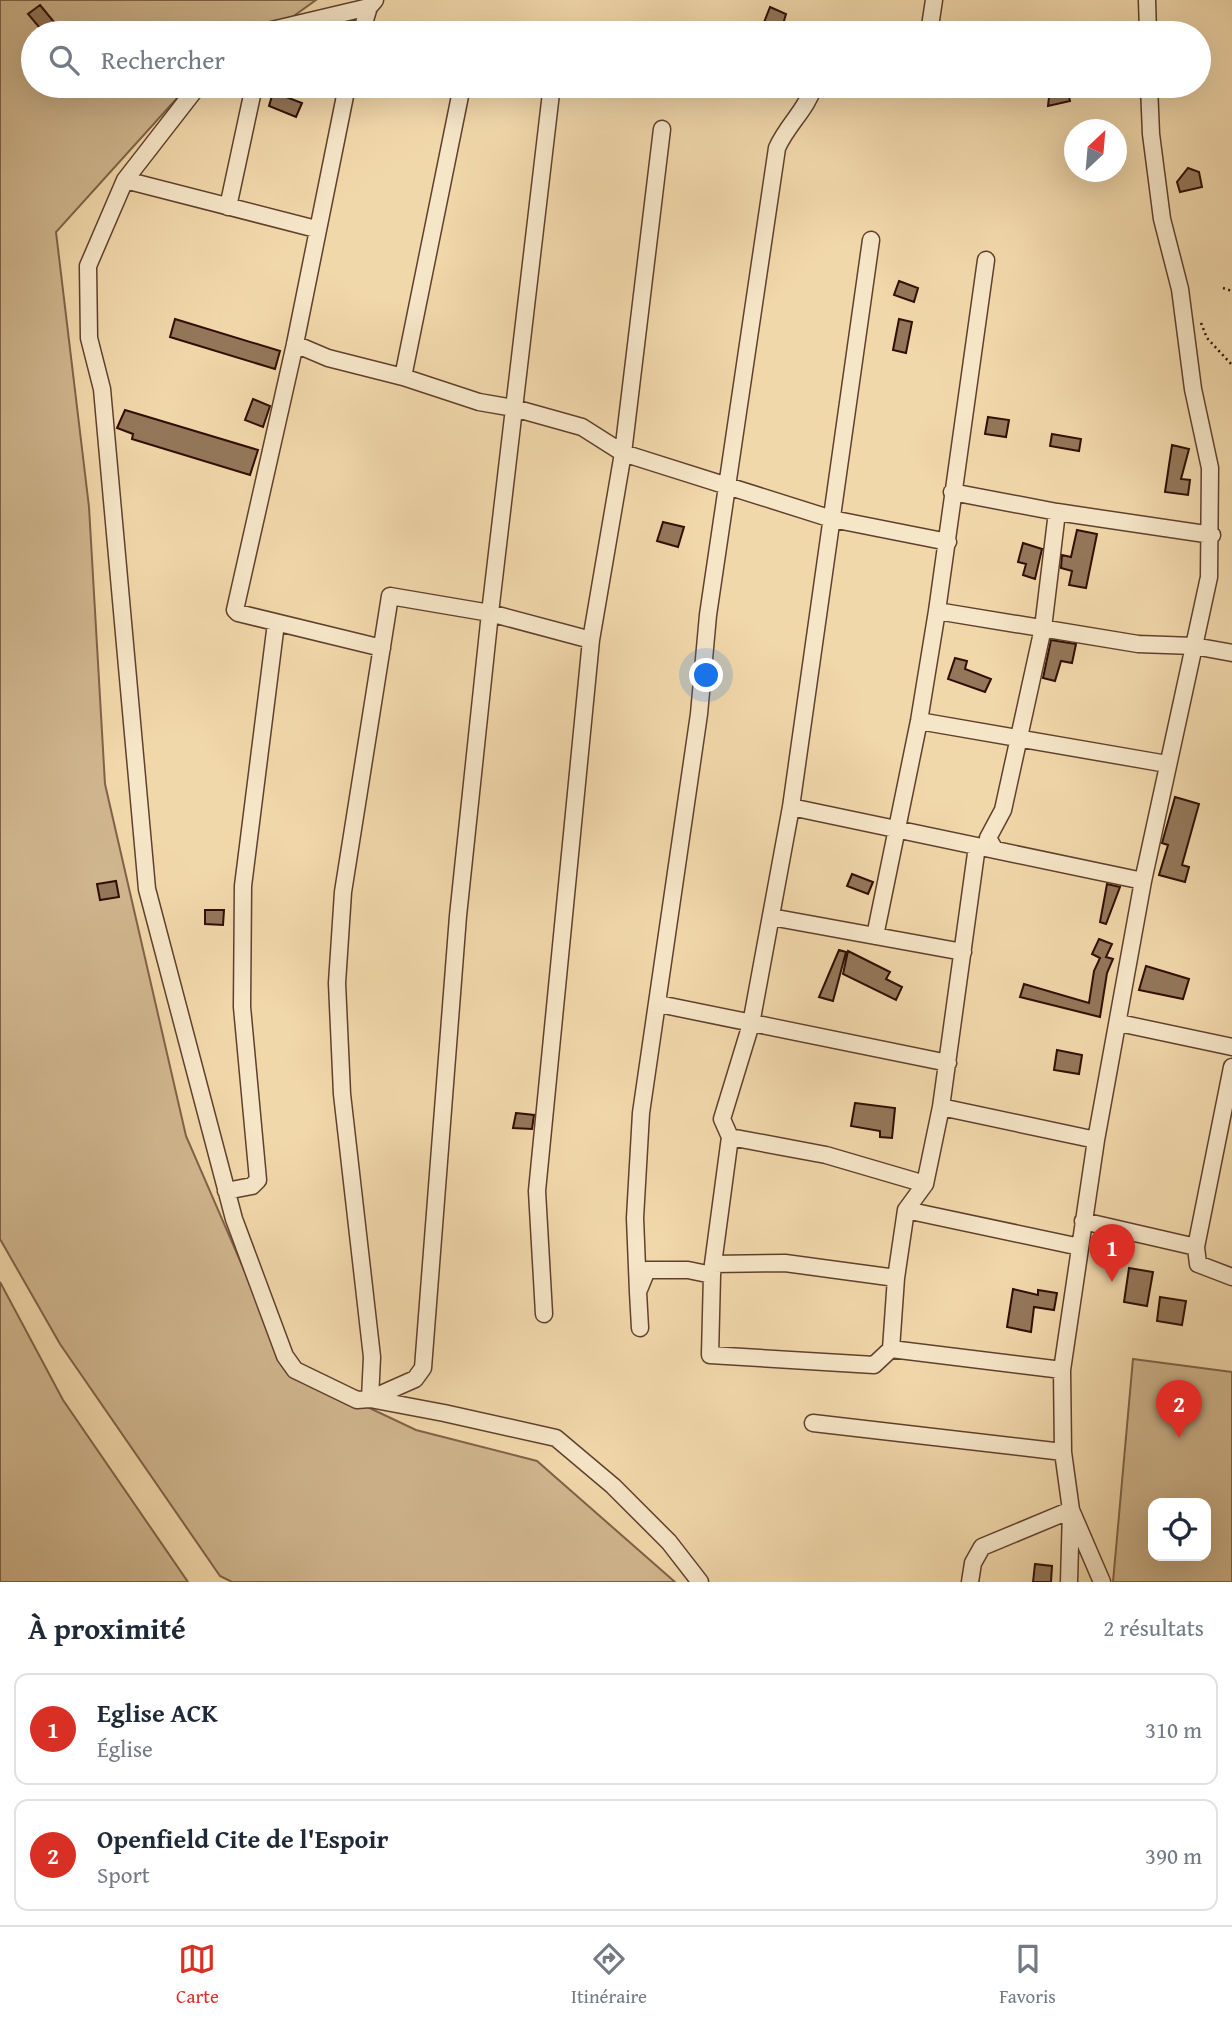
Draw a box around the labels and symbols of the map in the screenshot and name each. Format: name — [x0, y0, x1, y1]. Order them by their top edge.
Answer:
north arrow — [1064, 119, 1127, 182]
your location — [689, 658, 723, 692]
pin: 1 — [1089, 1224, 1135, 1282]
pin: 2 — [1156, 1380, 1202, 1438]

